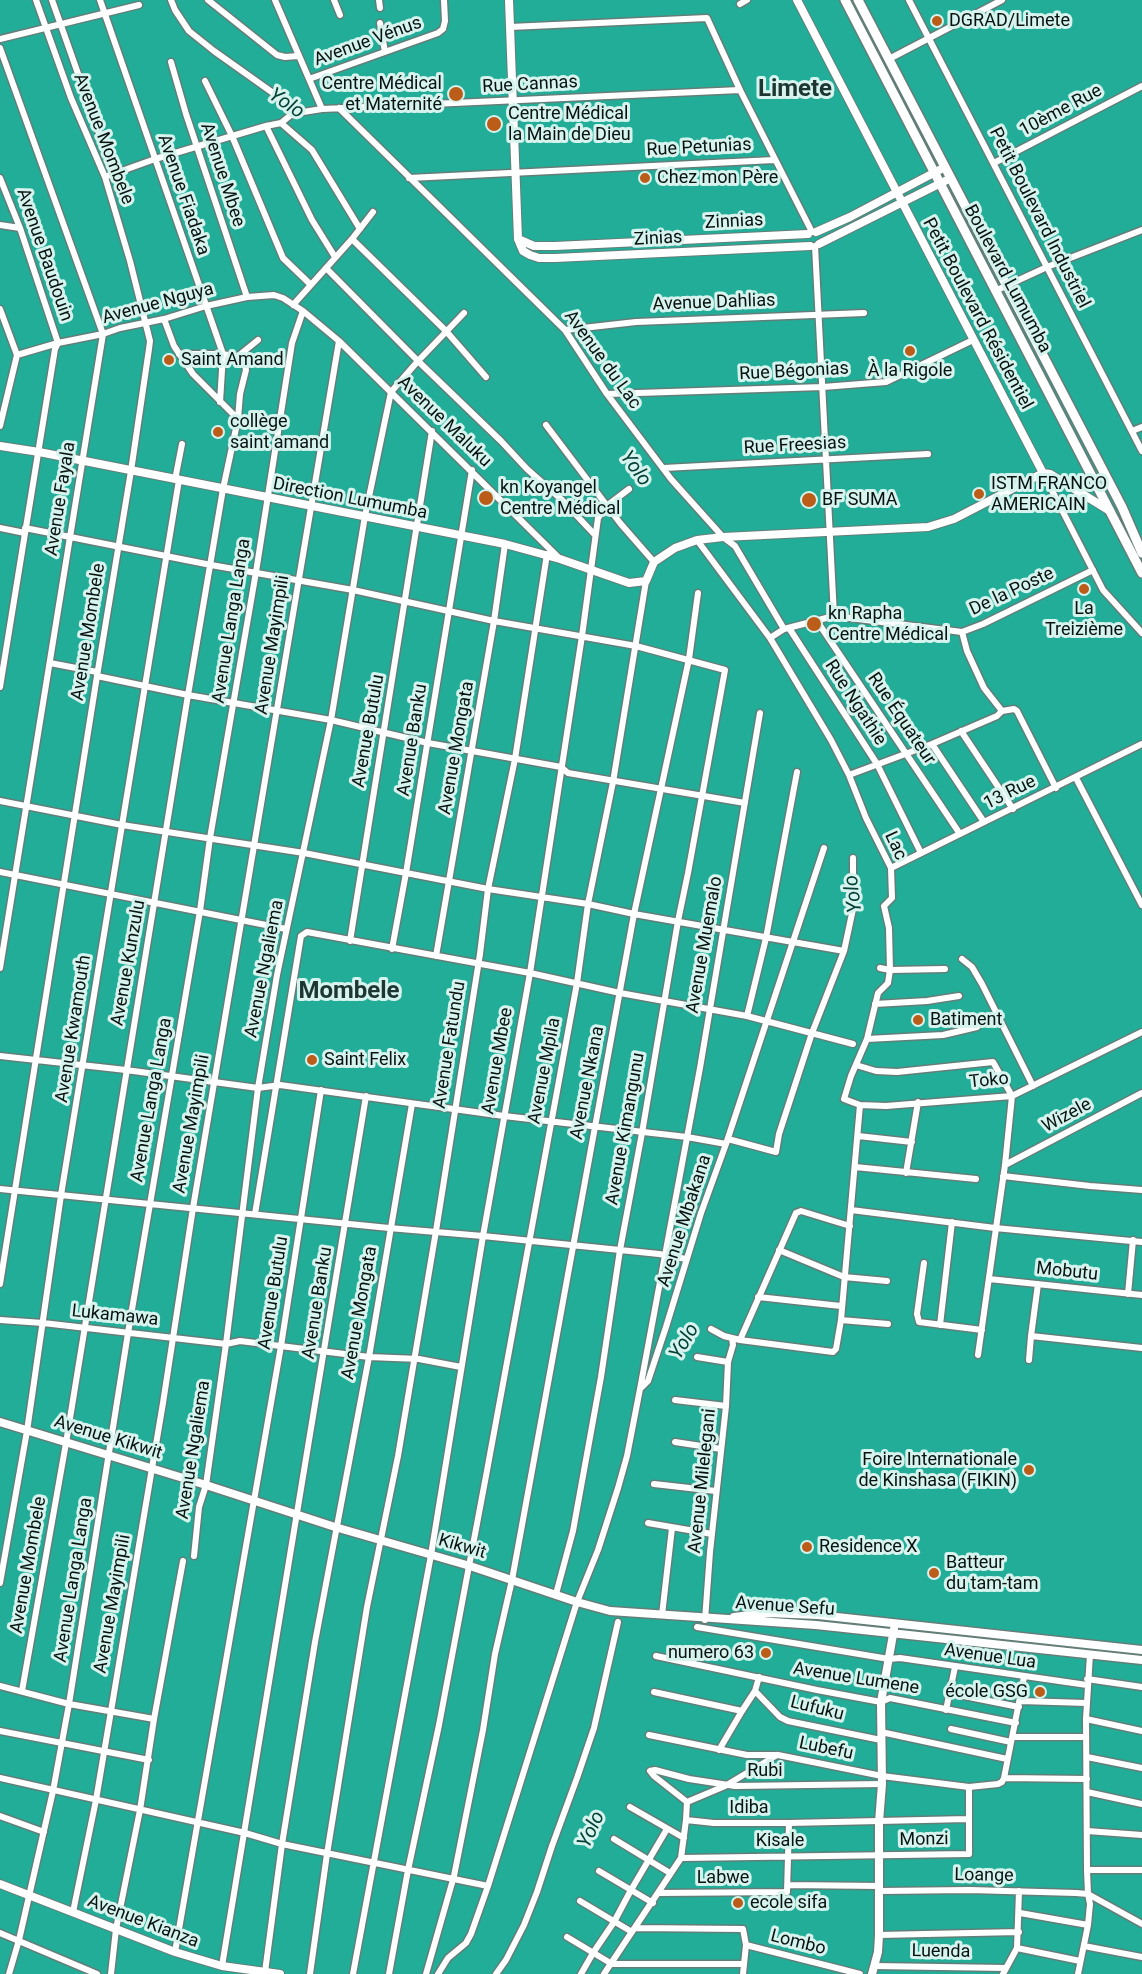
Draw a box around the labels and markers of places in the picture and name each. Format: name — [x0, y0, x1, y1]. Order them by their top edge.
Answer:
place label: DGRAD/Limete — [949, 10, 1070, 32]
marker: DGRAD/Limete — [930, 14, 944, 28]
place label: Centre Médical et Maternité — [322, 73, 442, 116]
marker: Centre Médical et Maternité — [447, 85, 465, 103]
place label: Centre Médical la Main de Dieu — [508, 103, 631, 146]
marker: Centre Médical la Main de Dieu — [485, 115, 503, 133]
place label: Chez mon Père — [657, 167, 778, 189]
marker: Chez mon Père — [638, 171, 652, 185]
marker: À la Rigole — [903, 344, 917, 358]
place label: Saint Amand — [181, 349, 284, 371]
marker: Saint Amand — [162, 353, 176, 367]
place label: À la Rigole — [868, 360, 952, 382]
place label: collège saint amand — [230, 411, 329, 454]
marker: collège saint amand — [211, 425, 225, 439]
place label: ISTM FRANCO AMERICAIN — [991, 473, 1107, 516]
place label: kn Koyangel Centre Médical — [500, 477, 620, 520]
marker: ISTM FRANCO AMERICAIN — [972, 487, 986, 501]
marker: kn Koyangel Centre Médical — [477, 489, 495, 507]
place label: BF SUMA — [822, 489, 898, 511]
marker: BF SUMA — [800, 491, 818, 509]
marker: La Treizième — [1077, 582, 1091, 596]
place label: La Treizième — [1045, 598, 1123, 640]
place label: kn Rapha Centre Médical — [828, 603, 948, 646]
marker: kn Rapha Centre Médical — [805, 615, 823, 633]
place label: Batiment — [930, 1009, 1002, 1031]
marker: Batiment — [911, 1013, 925, 1027]
place label: Saint Felix — [324, 1049, 406, 1071]
marker: Saint Felix — [305, 1053, 319, 1067]
place label: Foire Internationale de Kinshasa (FIKIN) — [858, 1449, 1017, 1492]
marker: Foire Internationale de Kinshasa (FIKIN) — [1022, 1463, 1036, 1477]
place label: Residence X — [819, 1536, 918, 1558]
marker: Residence X — [800, 1540, 814, 1554]
place label: Batteur du tam-tam — [946, 1552, 1038, 1594]
marker: Batteur du tam-tam — [927, 1566, 941, 1580]
place label: numero 63 — [668, 1642, 754, 1664]
marker: numero 63 — [759, 1646, 773, 1660]
place label: école GSG — [945, 1681, 1028, 1703]
marker: école GSG — [1033, 1685, 1047, 1699]
place label: ecole sifa — [750, 1892, 827, 1914]
marker: ecole sifa — [731, 1896, 745, 1910]

